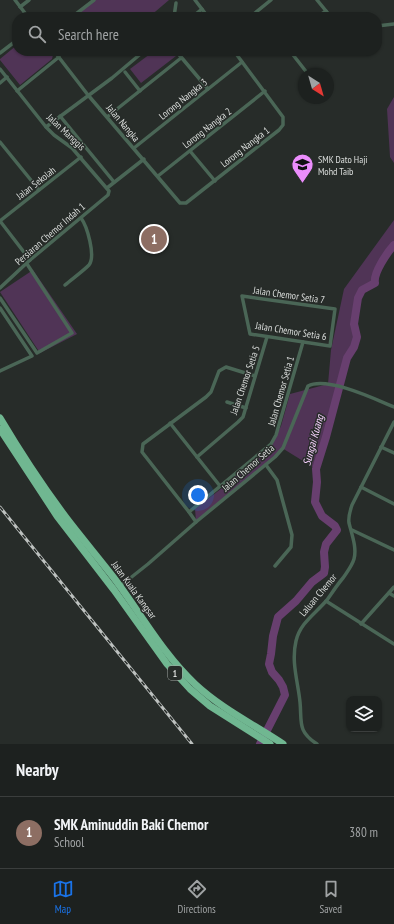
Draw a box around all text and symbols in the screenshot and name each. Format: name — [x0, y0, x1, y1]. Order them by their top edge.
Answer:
search box — [12, 12, 382, 56]
icon: search — [26, 23, 48, 45]
text: Search here — [58, 25, 119, 44]
north arrow — [298, 68, 334, 104]
street label: Lorong Nangka 3 — [156, 76, 210, 122]
street label: Jalan Nangka — [103, 101, 143, 145]
street label: Lorong Nangka 2 — [180, 105, 234, 151]
street label: Jalan Manggis — [43, 110, 89, 154]
street label: Lorong Nangka 1 — [218, 124, 272, 170]
school or university icon: SMK Dato Haji Mohd Taib — [289, 152, 315, 185]
place label: SMK Dato Haji Mohd Taib — [318, 153, 368, 178]
street label: Jalan Sekolah — [13, 164, 58, 203]
street label: Persiaran Chemor Indah 1 — [12, 200, 88, 268]
pin: 1 — [141, 224, 167, 254]
street label: Jalan Chemor Setia 7 — [251, 283, 326, 306]
street label: Jalan Chemor Setia 6 — [253, 319, 328, 343]
street label: Jalan Chemor Setia 5 — [227, 344, 263, 417]
street label: Jalan Chemor Setia 1 — [265, 355, 297, 428]
water label: Sungai Kuang — [299, 412, 327, 467]
street label: Jalan Chemor Setia — [218, 442, 277, 495]
your location — [188, 485, 208, 505]
street label: Jalan Kuala Kangsar — [108, 558, 159, 622]
street label: Laluan Chemor — [296, 571, 340, 619]
road number: 1 — [168, 666, 182, 680]
map controls — [346, 696, 382, 732]
button: layers — [346, 696, 382, 732]
text: Nearby — [16, 759, 59, 781]
text: SMK Aminuddin Baki Chemor — [54, 815, 208, 834]
text: 1 — [26, 824, 32, 841]
text: 380 m — [349, 824, 378, 841]
text: School — [54, 834, 84, 851]
tab: Map — [52, 878, 74, 916]
tab: Directions — [178, 878, 216, 916]
tab: Saved — [319, 878, 342, 916]

